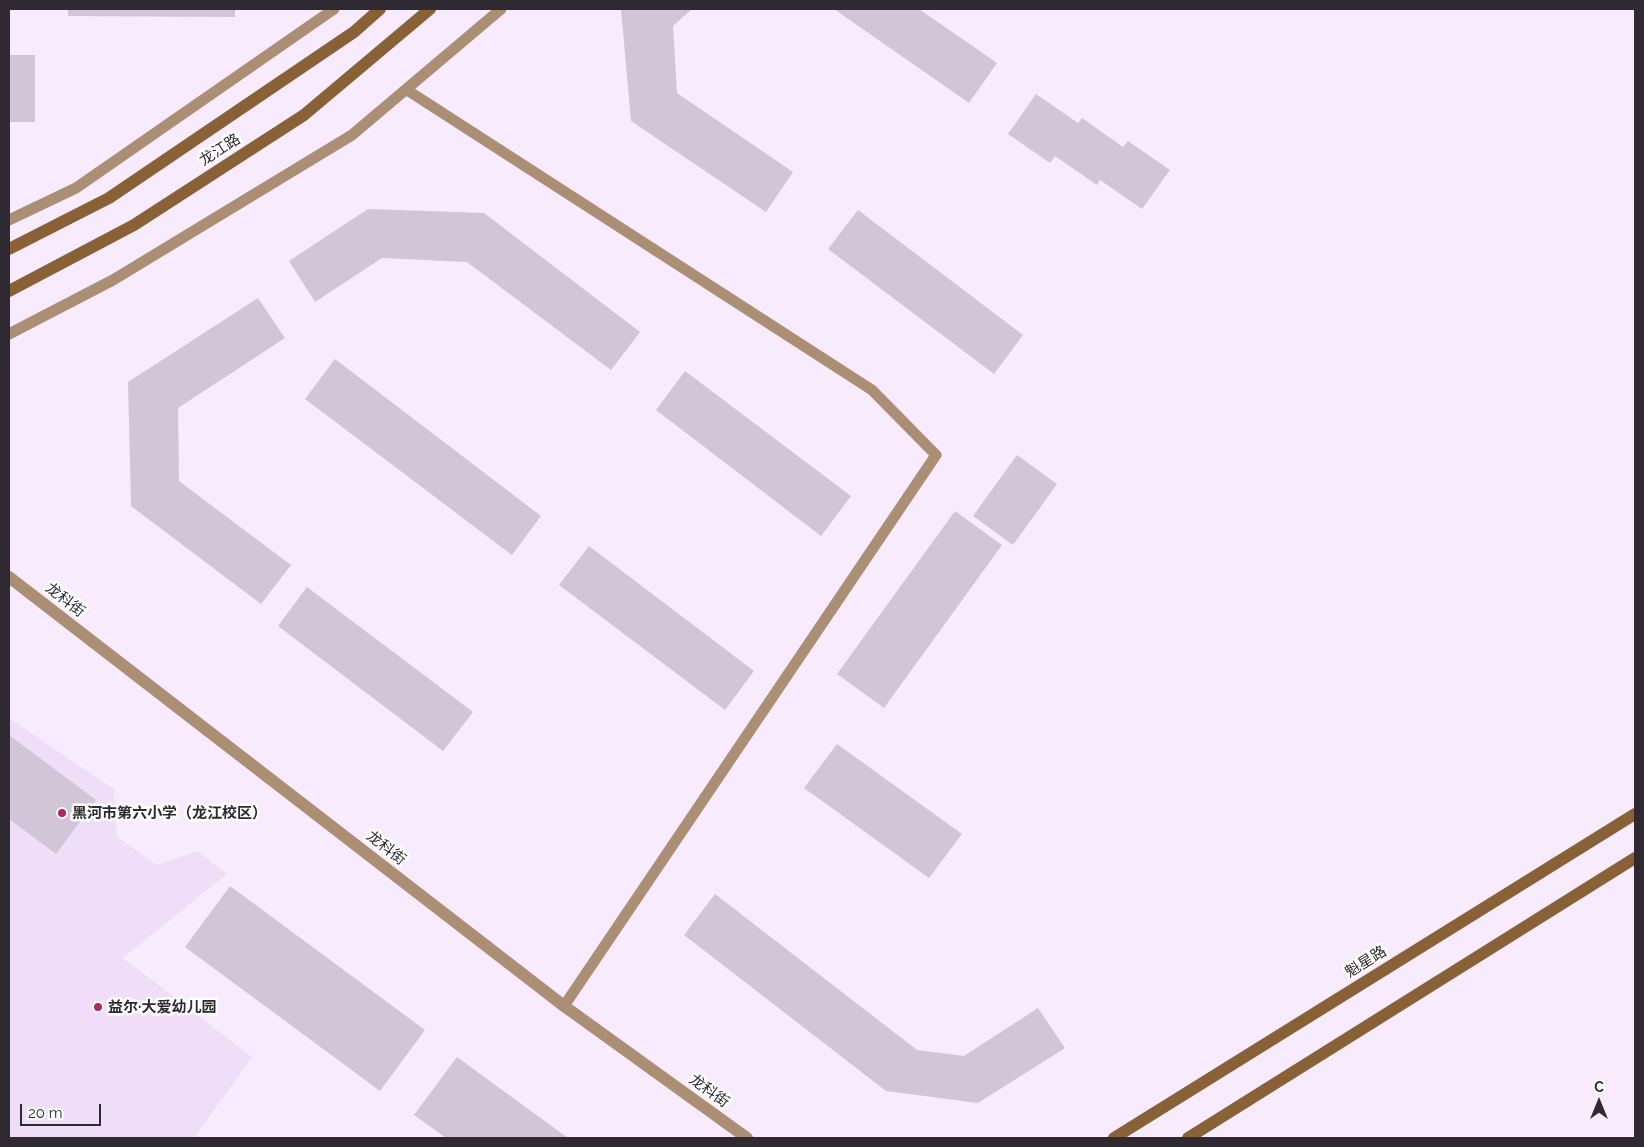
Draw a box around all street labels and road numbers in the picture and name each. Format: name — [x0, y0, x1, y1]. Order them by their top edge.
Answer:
street label: 龙江路 — [196, 130, 244, 170]
street label: 龙科街 — [42, 579, 88, 621]
street label: 龙科街 — [363, 827, 409, 869]
street label: 魁星路 — [1342, 942, 1390, 982]
street label: 龙科街 — [686, 1070, 732, 1112]

